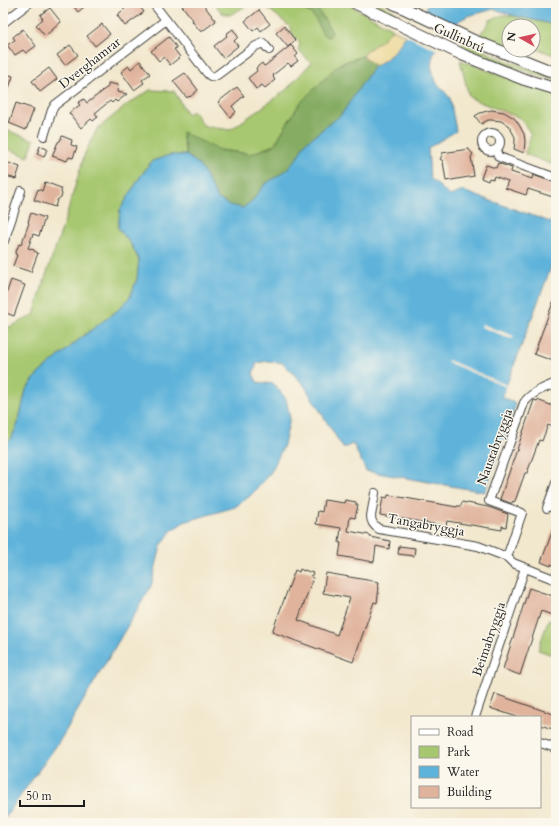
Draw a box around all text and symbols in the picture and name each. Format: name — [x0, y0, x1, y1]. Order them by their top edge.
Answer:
north arrow — [501, 18, 541, 58]
street label: Gullinbrú — [431, 19, 487, 57]
text: N — [504, 30, 520, 42]
street label: Dverghamrar — [55, 33, 125, 93]
street label: Naustabryggja — [473, 406, 517, 488]
street label: Tangabryggja — [386, 509, 466, 541]
street label: Beimabryggja — [468, 599, 510, 679]
legend — [411, 716, 541, 808]
text: Road — [447, 724, 474, 740]
text: Park — [447, 744, 471, 760]
text: Water — [446, 764, 480, 780]
scale bar — [20, 782, 84, 808]
text: Building — [447, 784, 492, 800]
text: 50 m — [26, 788, 53, 804]

